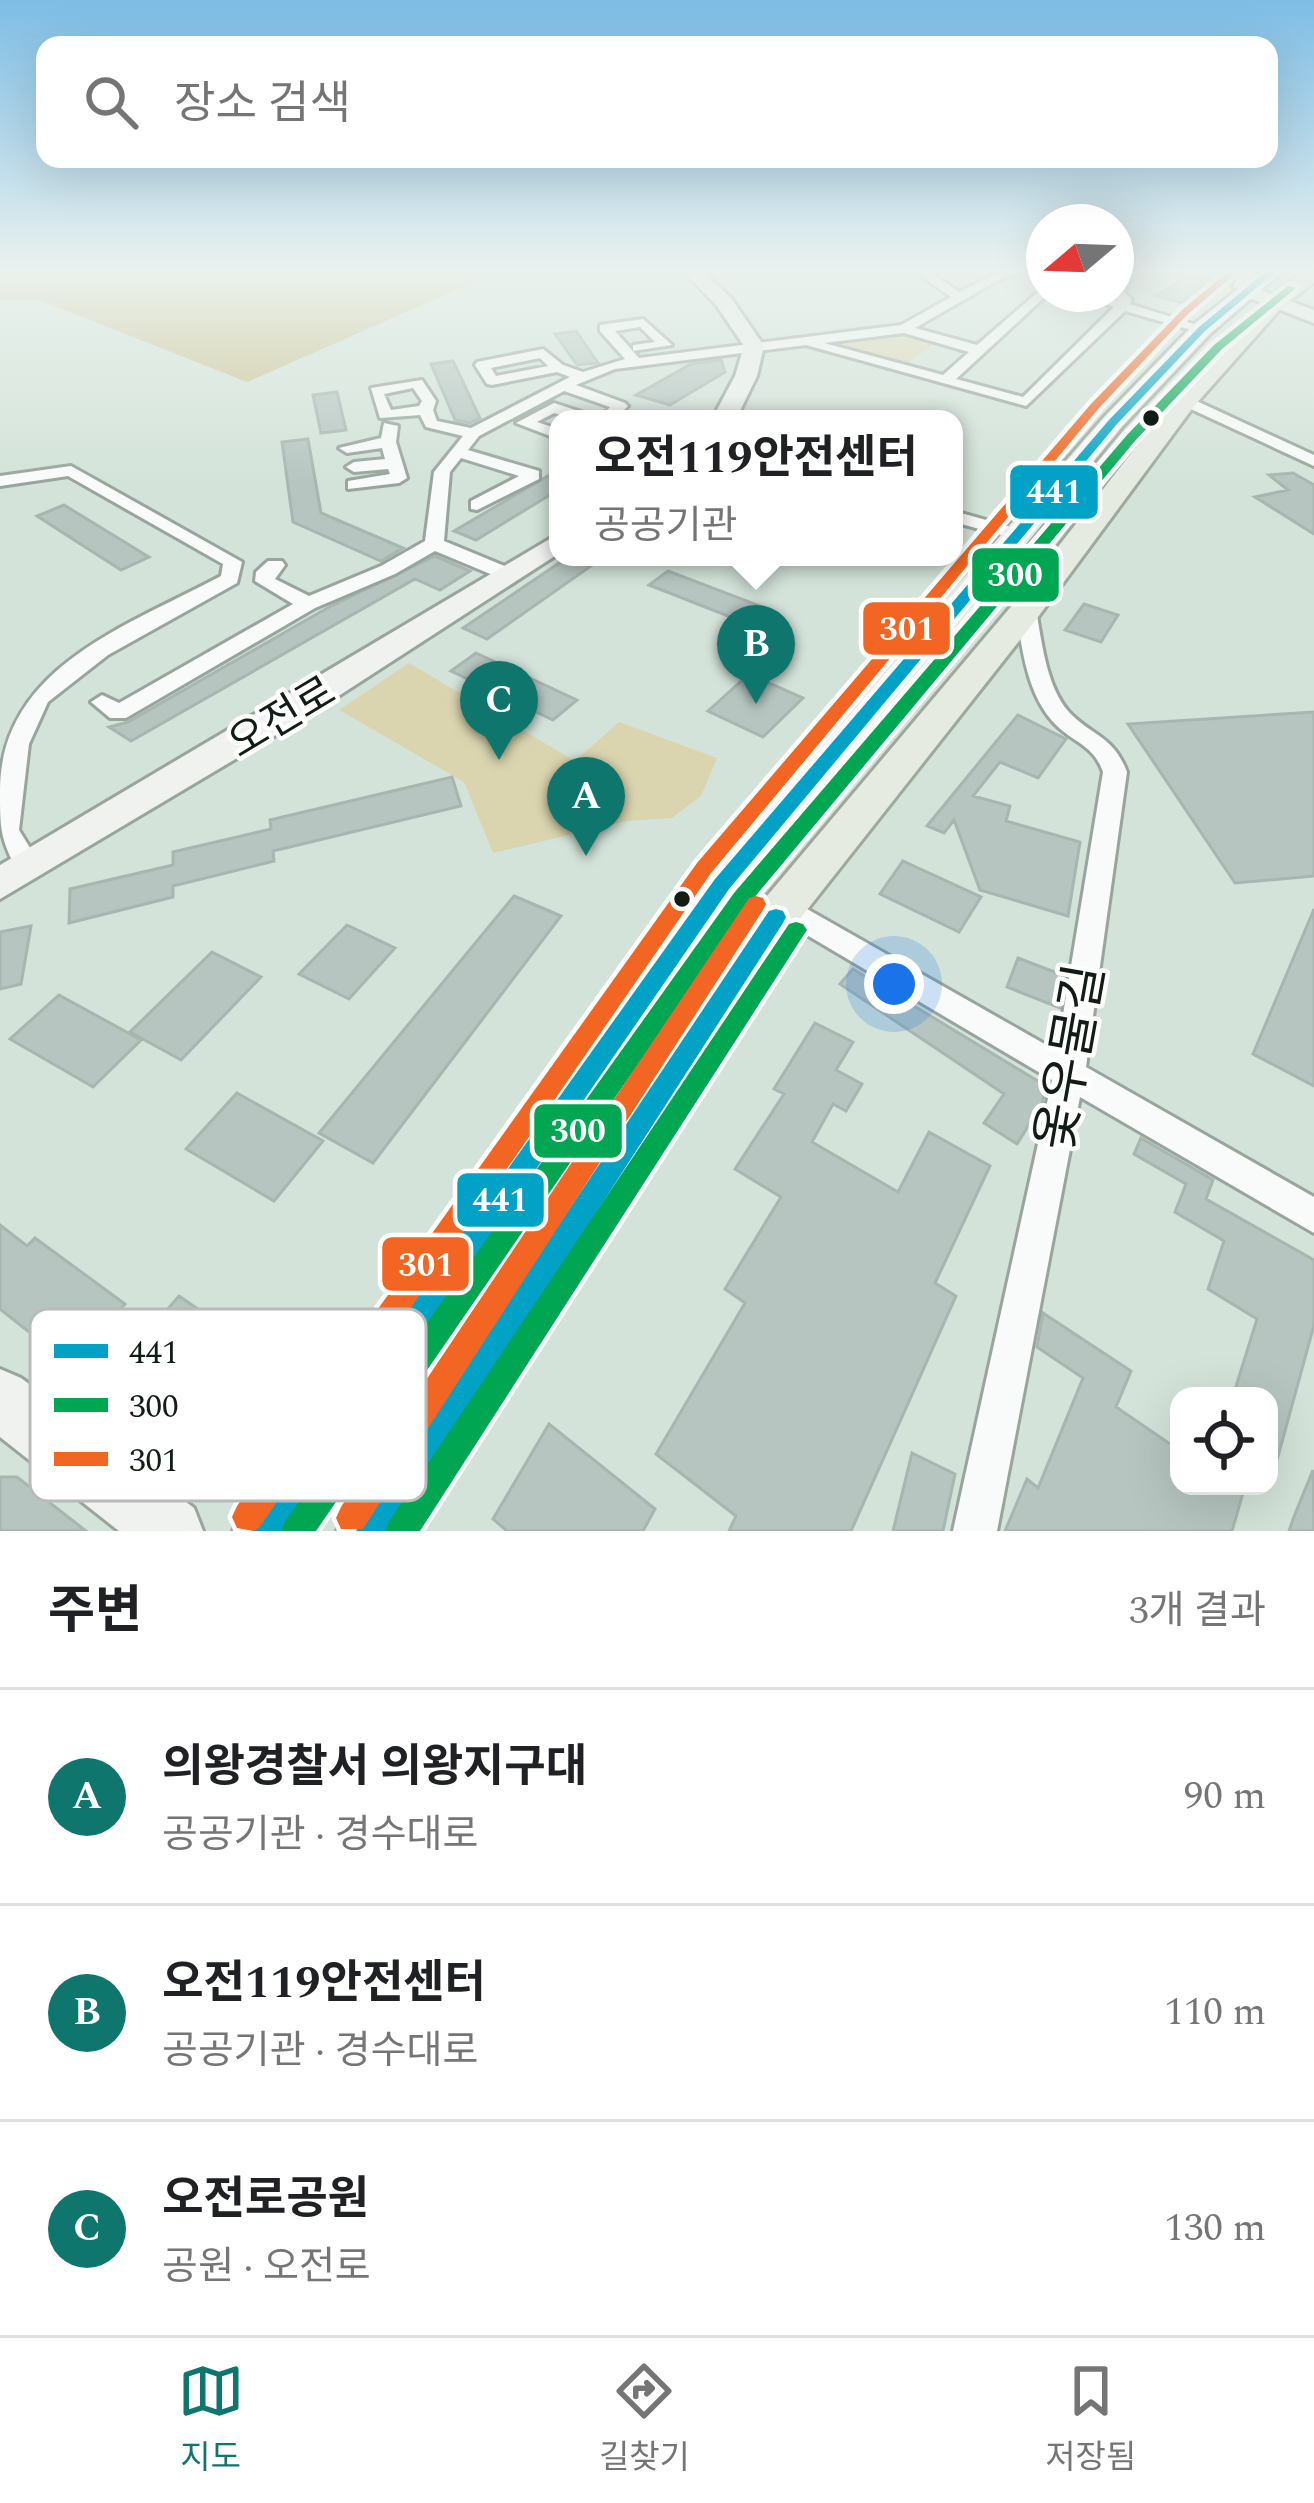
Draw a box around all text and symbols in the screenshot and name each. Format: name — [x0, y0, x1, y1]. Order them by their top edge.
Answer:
search box — [36, 36, 1278, 168]
icon: search — [78, 69, 144, 135]
text: 장소 검색 — [174, 70, 351, 139]
north arrow — [1026, 204, 1134, 312]
unlabelled marker — [1140, 407, 1162, 429]
popup — [549, 410, 963, 566]
text: 오전119안전센터 — [594, 424, 918, 493]
line badge: 441 — [1008, 463, 1100, 521]
text: 441 — [1026, 468, 1082, 518]
text: 공공기관 — [594, 497, 737, 556]
line badge: 300 — [970, 546, 1061, 604]
text: 300 — [987, 551, 1043, 601]
line badge: 301 — [861, 600, 952, 657]
pin: B — [717, 605, 795, 704]
text: 301 — [879, 605, 935, 655]
street label: 오전로 — [216, 661, 348, 775]
pin: C — [460, 661, 538, 760]
pin: A — [547, 757, 625, 856]
unlabelled marker — [671, 888, 693, 910]
your location — [864, 954, 924, 1014]
street label: 옻우물길 — [1017, 958, 1127, 1157]
line badge: 300 — [532, 1102, 624, 1160]
text: 300 — [550, 1107, 606, 1157]
line badge: 441 — [455, 1171, 546, 1229]
text: 441 — [472, 1176, 528, 1226]
line badge: 301 — [380, 1235, 471, 1293]
text: 301 — [398, 1241, 454, 1291]
legend — [30, 1309, 426, 1501]
text: 441 — [129, 1328, 179, 1378]
text: 300 — [129, 1382, 179, 1432]
map controls — [1170, 1387, 1278, 1495]
button: locate — [1170, 1387, 1278, 1495]
text: 301 — [129, 1436, 179, 1486]
text: 주변 — [48, 1573, 142, 1651]
text: 3개 결과 — [1129, 1582, 1266, 1641]
text: 의왕경찰서 의왕지구대 — [162, 1733, 587, 1802]
text: A — [72, 1767, 102, 1826]
text: 90 m — [1184, 1767, 1266, 1826]
text: 공공기관 · 경수대로 — [162, 1806, 478, 1865]
text: 오전119안전센터 — [162, 1949, 486, 2018]
text: B — [73, 1983, 101, 2042]
text: 110 m — [1164, 1983, 1266, 2042]
text: 공공기관 · 경수대로 — [162, 2022, 478, 2081]
text: 오전로공원 — [162, 2165, 369, 2234]
text: C — [73, 2199, 101, 2258]
text: 130 m — [1164, 2199, 1266, 2258]
text: 공원 · 오전로 — [162, 2238, 371, 2297]
tab: 지도 — [178, 2358, 244, 2483]
tab: 길찾기 — [599, 2358, 690, 2483]
tab: 저장됨 — [1045, 2358, 1136, 2483]

